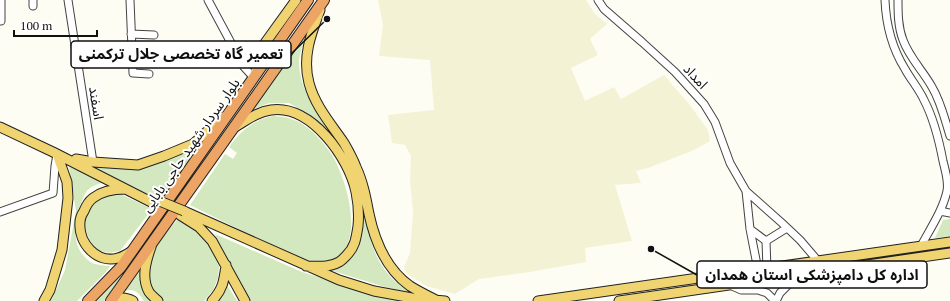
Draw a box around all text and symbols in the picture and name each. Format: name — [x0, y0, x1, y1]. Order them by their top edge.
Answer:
scale bar — [14, 12, 97, 38]
text: 100 m — [20, 18, 53, 33]
callout: تعمیر گاه تخصصی جلال ترکمنی — [71, 41, 291, 68]
text: تعمیر گاه تخصصی جلال ترکمنی — [79, 43, 284, 63]
street label: امداد — [679, 59, 713, 93]
street label: بلوار سردار شهید حاجی بابایی — [136, 74, 244, 216]
street label: اسفند — [85, 85, 109, 121]
callout: اداره کل دامپزشکی استان همدان — [697, 261, 927, 288]
text: اداره کل دامپزشکی استان همدان — [705, 264, 919, 285]

